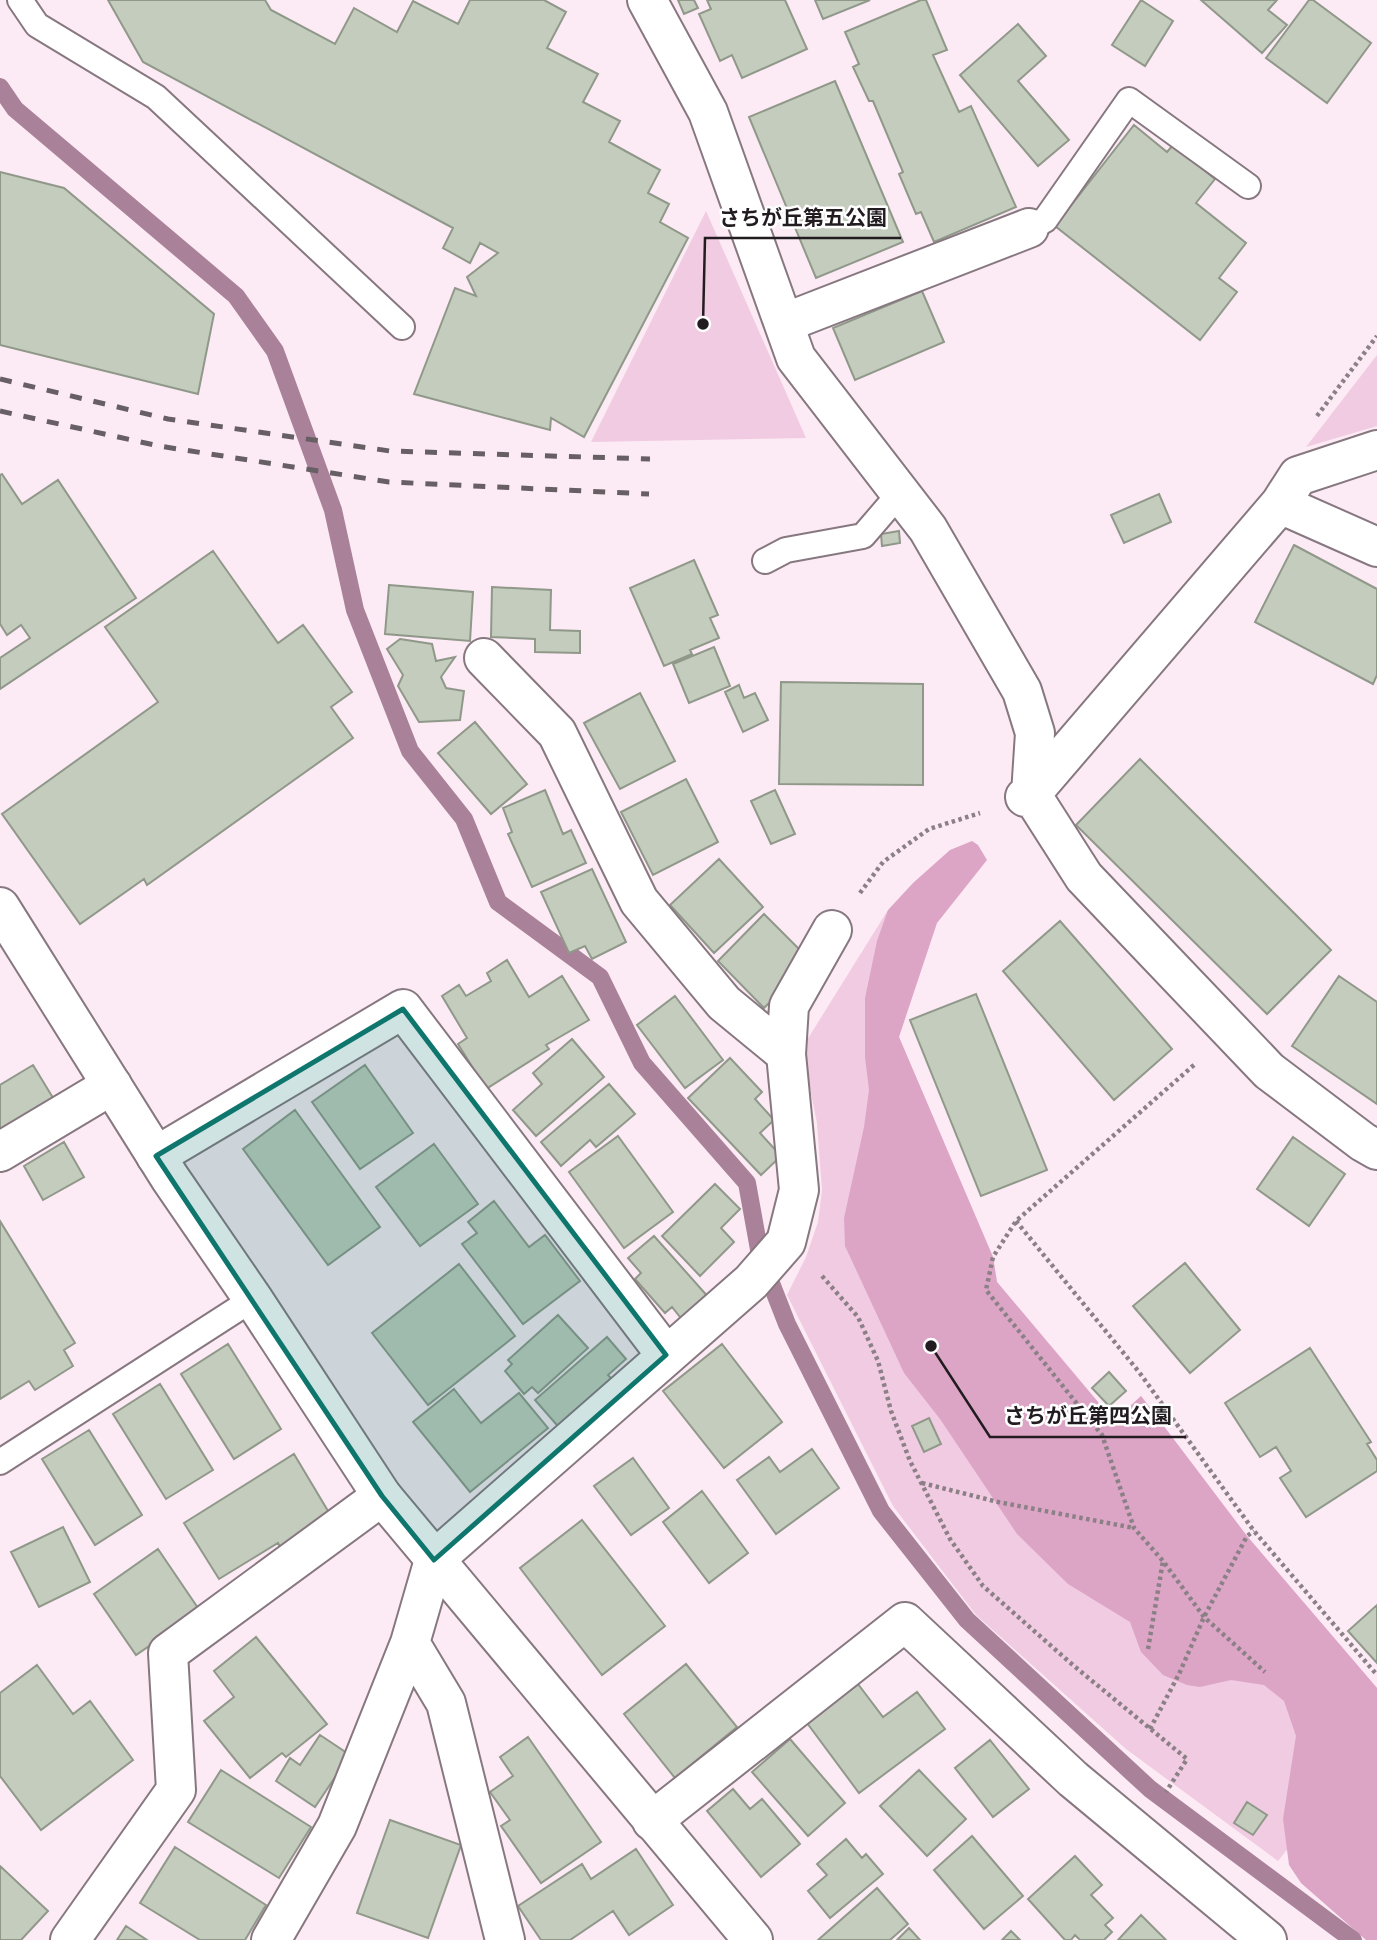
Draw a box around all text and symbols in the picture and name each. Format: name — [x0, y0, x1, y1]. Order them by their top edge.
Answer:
callout: さちが丘第五公園 — [705, 196, 901, 238]
text: さちが丘第五公園 — [719, 203, 887, 233]
callout: さちが丘第四公園 — [990, 1395, 1186, 1437]
text: さちが丘第四公園 — [1004, 1401, 1172, 1431]

